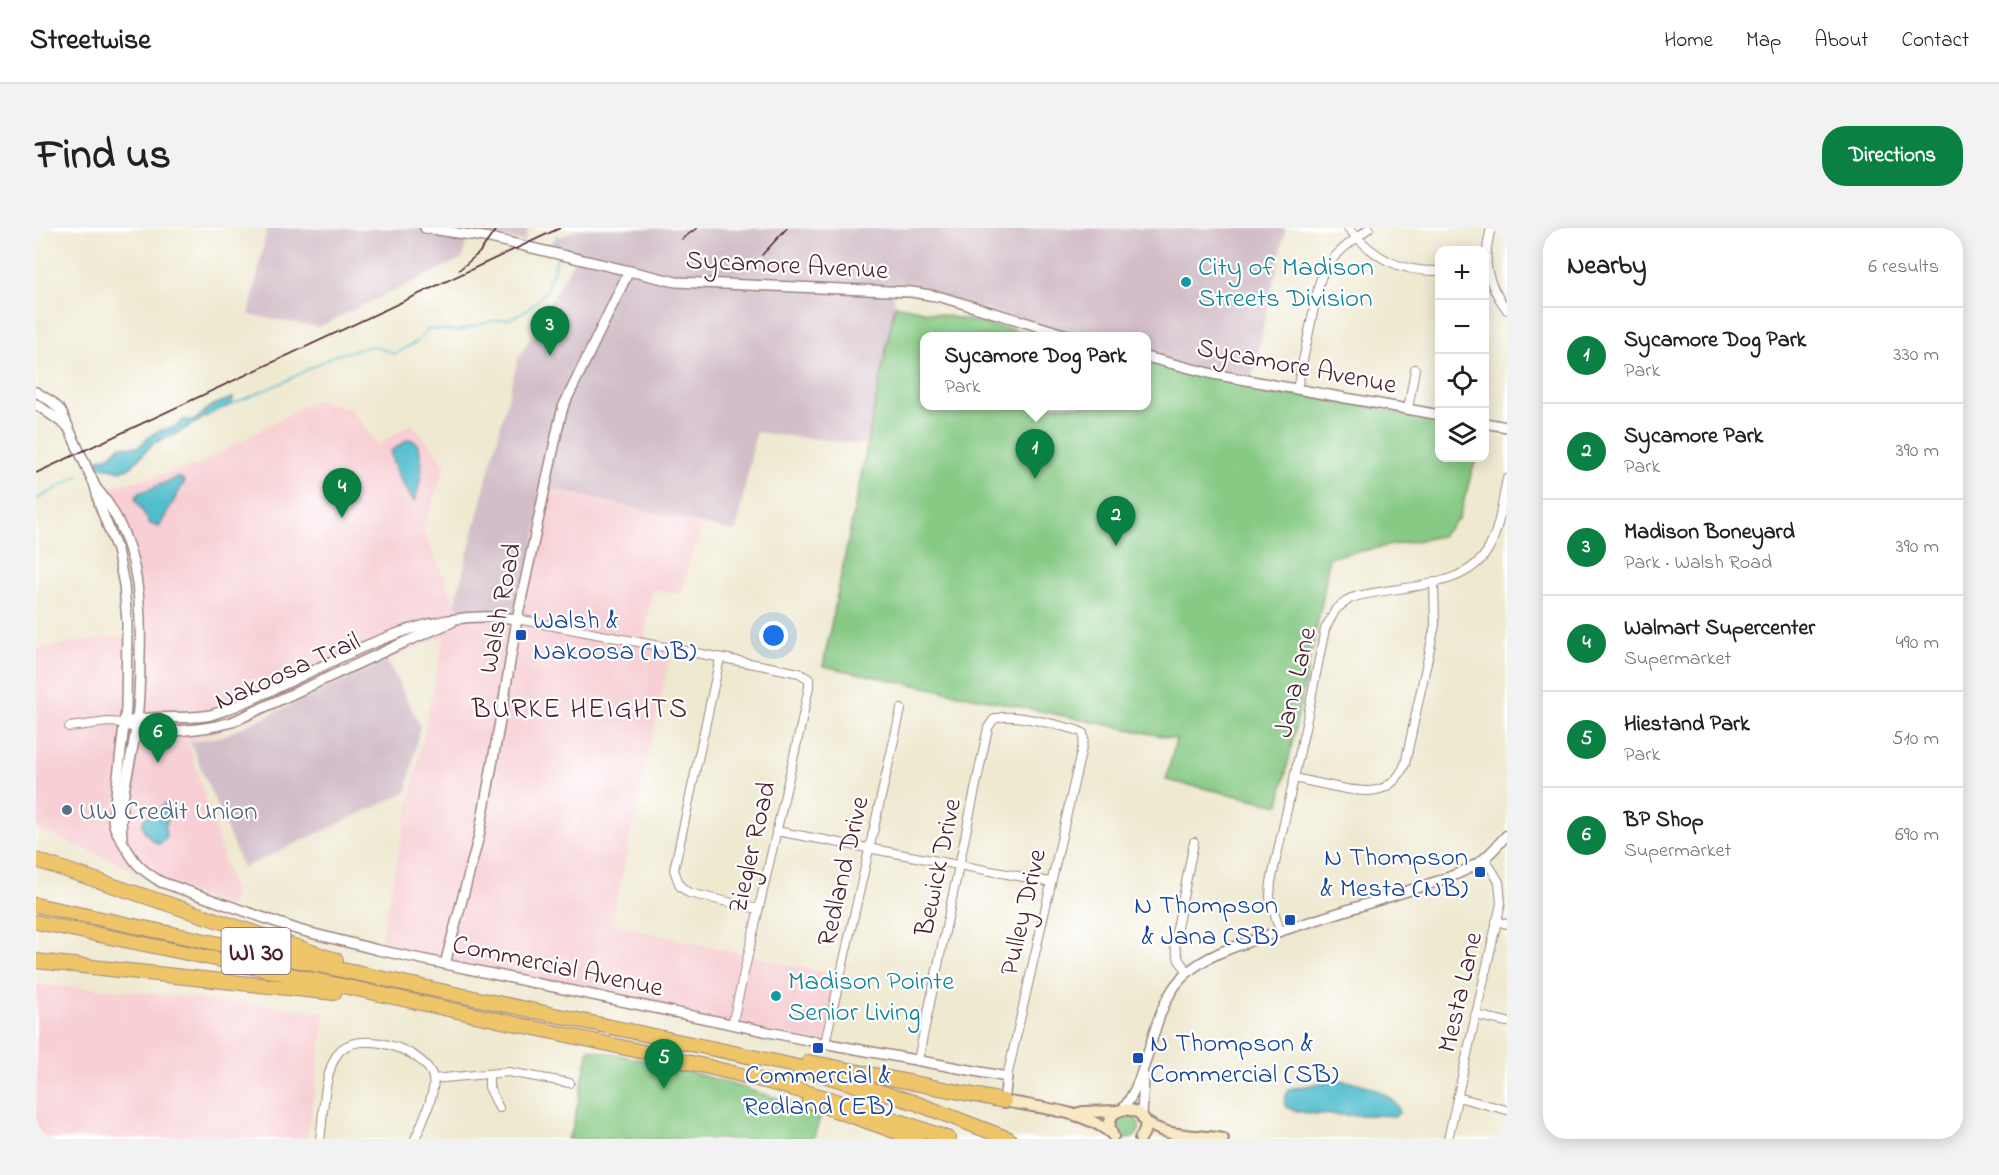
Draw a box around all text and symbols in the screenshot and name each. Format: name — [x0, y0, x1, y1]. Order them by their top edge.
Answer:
text: Streetwise — [30, 21, 151, 62]
text: Home — [1664, 26, 1713, 56]
text: Map — [1746, 26, 1781, 56]
text: About — [1814, 26, 1868, 56]
text: Contact — [1901, 26, 1969, 56]
text: Find us — [36, 126, 171, 187]
button: Directions — [1822, 126, 1963, 186]
street label: Sycamore Avenue — [685, 242, 890, 291]
map controls — [1435, 246, 1489, 462]
button: + — [1435, 246, 1489, 300]
text: Nearby — [1567, 248, 1646, 286]
place label: City of Madison Streets Division — [1198, 249, 1374, 319]
text: 6 results — [1868, 253, 1939, 282]
marker: City of Madison Streets Division — [1179, 275, 1193, 289]
button: − — [1435, 300, 1489, 354]
pin: 3 — [530, 306, 570, 356]
text: Sycamore Dog Park — [1624, 325, 1806, 357]
street label: Sycamore Avenue — [1193, 329, 1401, 406]
popup — [920, 332, 1151, 410]
text: Sycamore Dog Park — [944, 341, 1127, 373]
text: 1 — [1583, 341, 1590, 370]
text: 330 m — [1893, 341, 1939, 370]
button: locate — [1435, 354, 1489, 408]
text: Park — [1624, 357, 1660, 386]
text: Park — [944, 373, 981, 402]
button: layers — [1435, 408, 1489, 462]
text: Sycamore Park — [1624, 421, 1763, 453]
pin: 1 — [1016, 430, 1054, 479]
text: 2 — [1582, 437, 1591, 466]
text: 390 m — [1896, 437, 1939, 466]
text: Park — [1624, 453, 1660, 482]
pin: 4 — [322, 468, 362, 518]
pin: 2 — [1096, 496, 1136, 546]
text: Madison Boneyard — [1624, 517, 1795, 549]
text: 3 — [1582, 533, 1591, 562]
text: 390 m — [1896, 533, 1939, 562]
street label: Walsh Road — [470, 540, 533, 677]
text: Park · Walsh Road — [1624, 549, 1772, 578]
place label: Walsh & Nakoosa (NB) — [533, 602, 697, 672]
text: Walmart Supercenter — [1624, 613, 1815, 645]
your location — [759, 621, 788, 650]
street label: Nakoosa Trail — [209, 623, 367, 722]
street label: Jana Lane — [1265, 623, 1328, 742]
marker: Walsh & Nakoosa (NB) — [514, 628, 528, 642]
text: 4 — [1582, 629, 1591, 658]
text: 490 m — [1896, 629, 1939, 658]
text: Supermarket — [1624, 645, 1731, 674]
district label: BURKE HEIGHTS — [471, 690, 688, 731]
text: Hiestand Park — [1624, 709, 1750, 741]
pin: 6 — [138, 714, 178, 763]
text: 5 — [1581, 725, 1592, 754]
text: 510 m — [1892, 725, 1939, 754]
text: Park — [1624, 741, 1660, 770]
street label: Ziegler Road — [719, 778, 787, 917]
street label: Redland Drive — [808, 792, 881, 950]
place label: UW Credit Union — [79, 793, 257, 832]
street label: Bewick Drive — [906, 794, 973, 941]
marker: UW Credit Union — [60, 803, 74, 817]
text: BP Shop — [1624, 805, 1704, 837]
text: 6 — [1582, 821, 1591, 850]
text: 690 m — [1895, 821, 1939, 850]
text: Supermarket — [1624, 837, 1731, 866]
place label: N Thompson & Mesta (NB) — [1321, 839, 1468, 909]
street label: Pulley Drive — [991, 845, 1058, 980]
marker: N Thompson & Mesta (NB) — [1473, 865, 1487, 879]
place label: N Thompson & Jana (SB) — [1134, 887, 1278, 957]
marker: N Thompson & Jana (SB) — [1283, 913, 1297, 927]
street label: Commercial Avenue — [448, 926, 667, 1009]
road number: WI 30 — [222, 928, 290, 974]
street label: Mesta Lane — [1429, 928, 1494, 1057]
place label: Madison Pointe Senior Living — [788, 963, 955, 1033]
marker: Madison Pointe Senior Living — [769, 989, 783, 1003]
place label: N Thompson & Commercial (SB) — [1150, 1025, 1339, 1095]
pin: 5 — [644, 1040, 684, 1089]
marker: Commercial & Redland (EB) — [811, 1041, 825, 1055]
marker: N Thompson & Commercial (SB) — [1131, 1051, 1145, 1065]
place label: Commercial & Redland (EB) — [743, 1057, 893, 1127]

